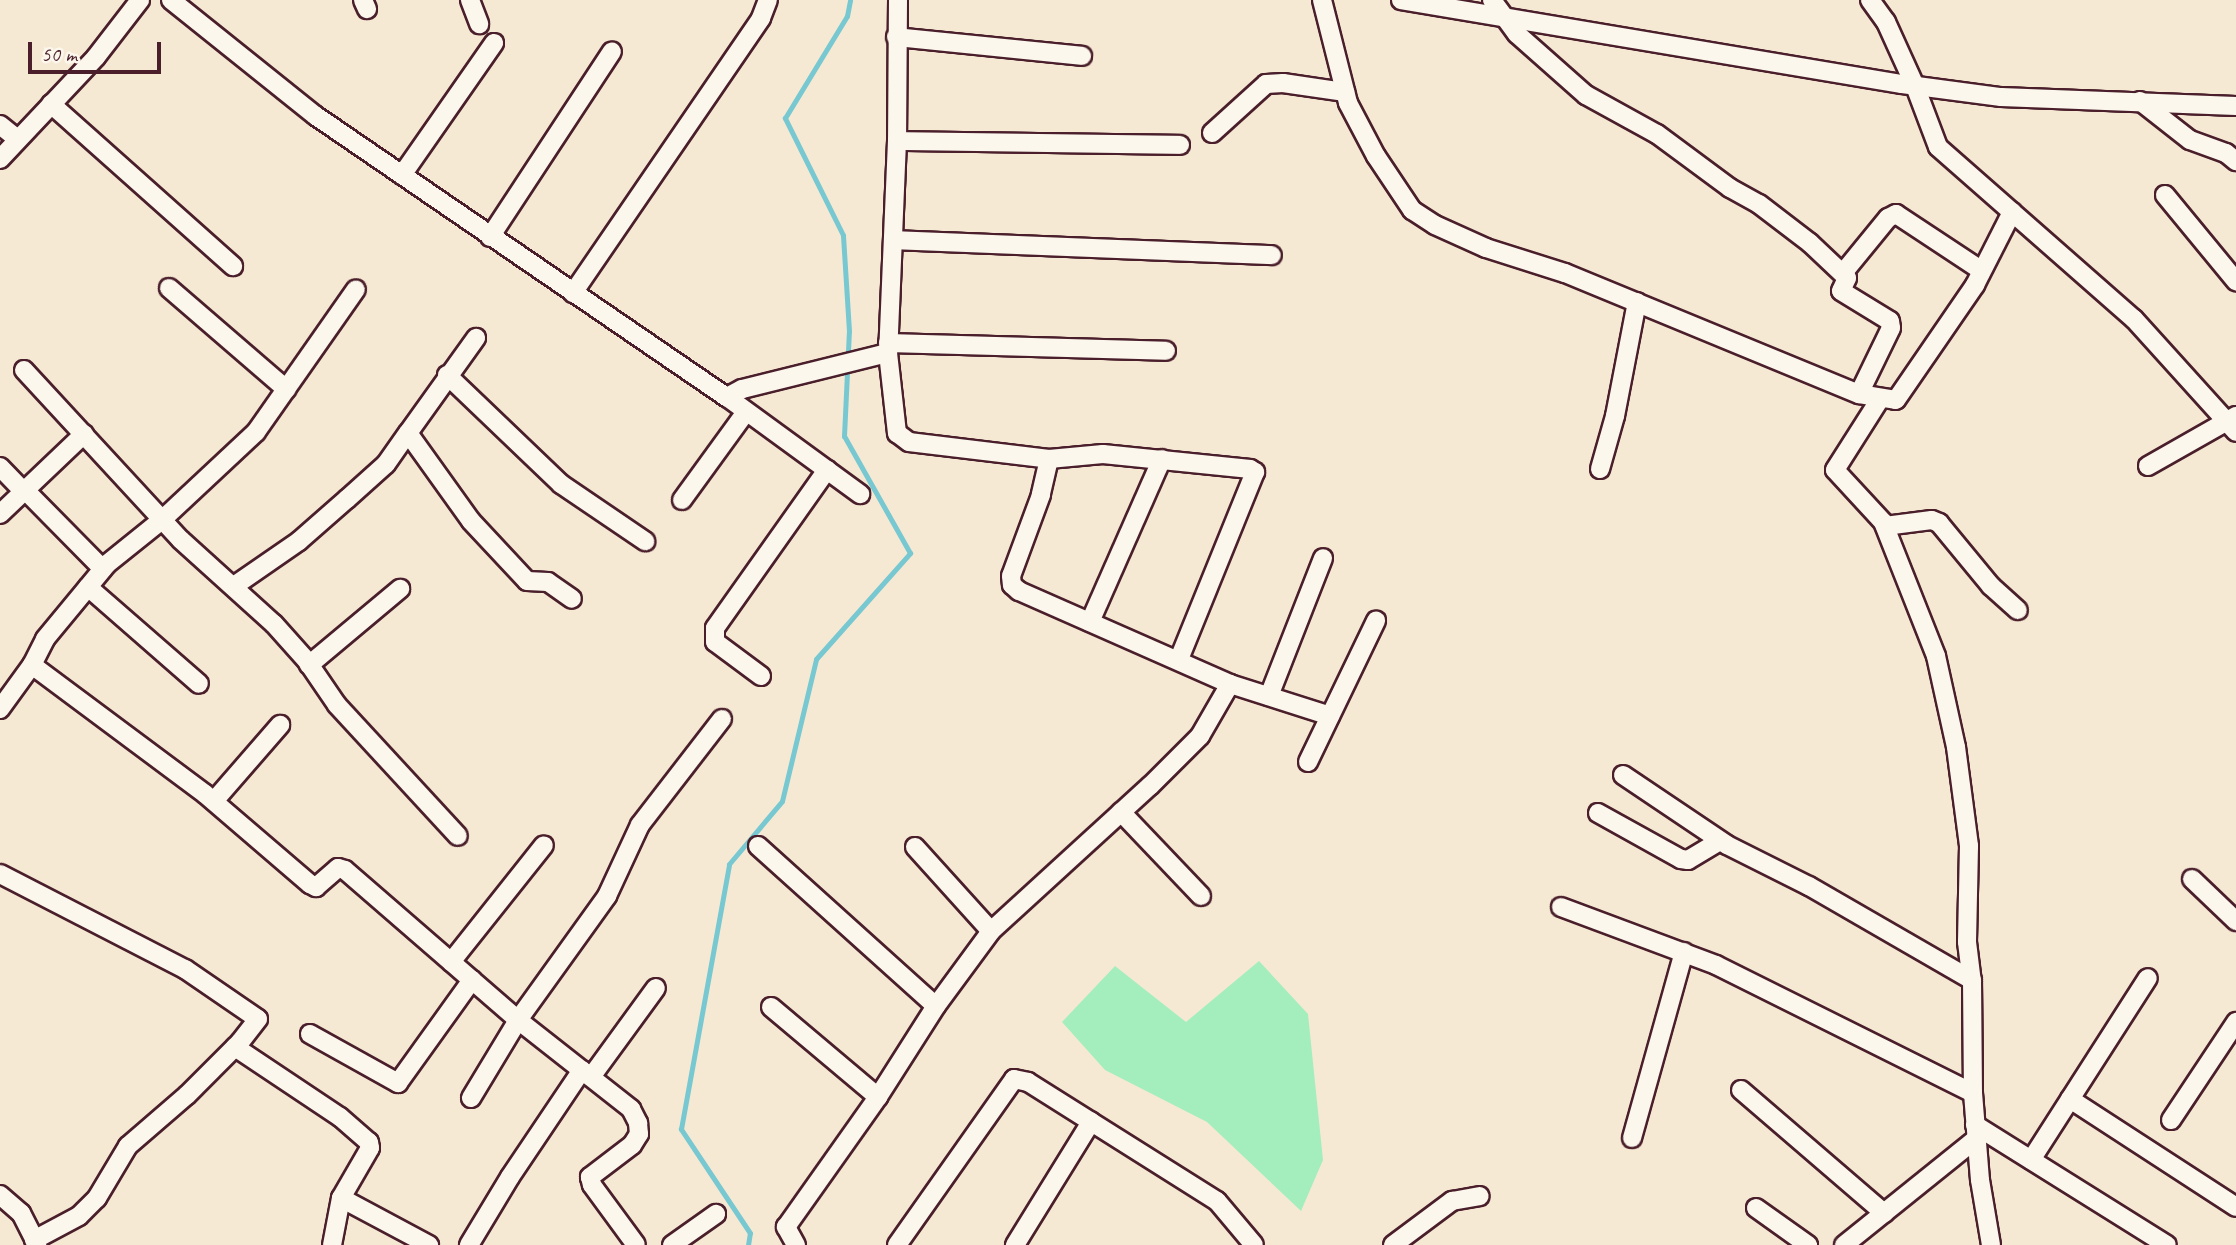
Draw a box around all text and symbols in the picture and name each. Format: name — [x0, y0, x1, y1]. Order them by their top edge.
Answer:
scale bar — [32, 28, 164, 72]
text: 50 m — [41, 41, 77, 67]

